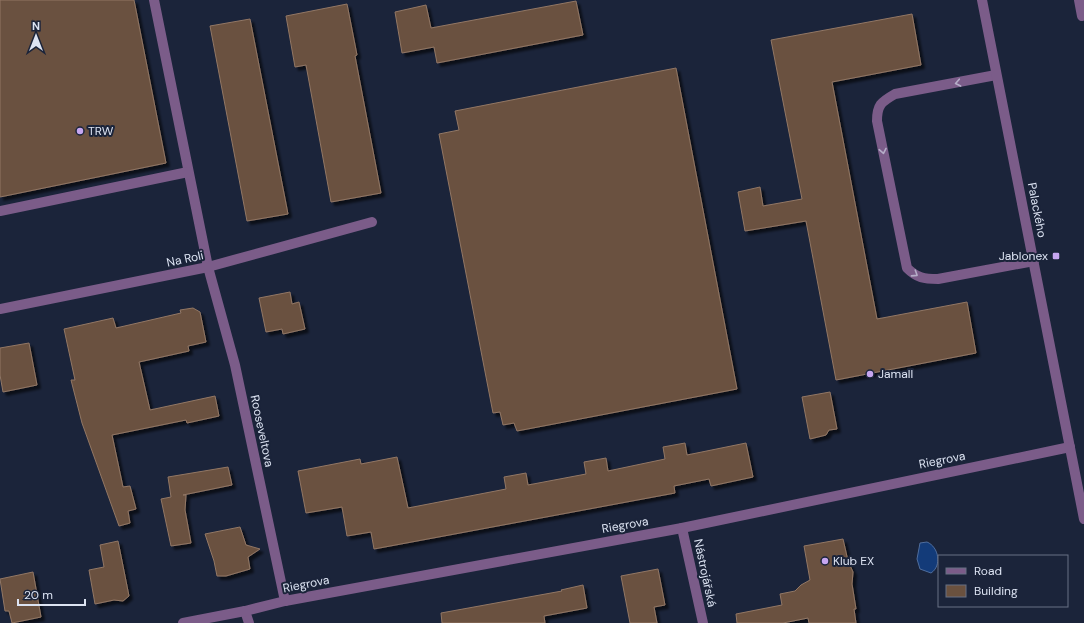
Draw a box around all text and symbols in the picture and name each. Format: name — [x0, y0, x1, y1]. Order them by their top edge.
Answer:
north arrow — [16, 16, 56, 56]
text: N — [32, 19, 40, 33]
one-way arrow — [955, 78, 961, 86]
place label: TRW — [88, 123, 114, 139]
marker: TRW — [75, 126, 85, 136]
one-way arrow — [878, 148, 887, 154]
street label: Palackého — [1024, 181, 1050, 239]
street label: Na Roli — [165, 247, 205, 271]
place label: Jablonex — [999, 248, 1048, 264]
marker: Jablonex — [1051, 251, 1061, 261]
one-way arrow — [910, 269, 917, 276]
place label: Jamall — [878, 366, 913, 382]
marker: Jamall — [865, 369, 875, 379]
street label: Rooseveltova — [247, 394, 277, 468]
street label: Riegrova — [917, 448, 967, 472]
street label: Riegrova — [600, 513, 650, 537]
street label: Nástrojářská — [690, 538, 720, 608]
place label: Klub EX — [833, 553, 874, 569]
legend — [938, 555, 1068, 607]
marker: Klub EX — [820, 556, 830, 566]
text: Road — [974, 563, 1002, 579]
street label: Riegrova — [281, 572, 331, 596]
scale bar — [18, 581, 85, 607]
text: Building — [974, 583, 1018, 599]
text: 20 m — [24, 587, 53, 603]

